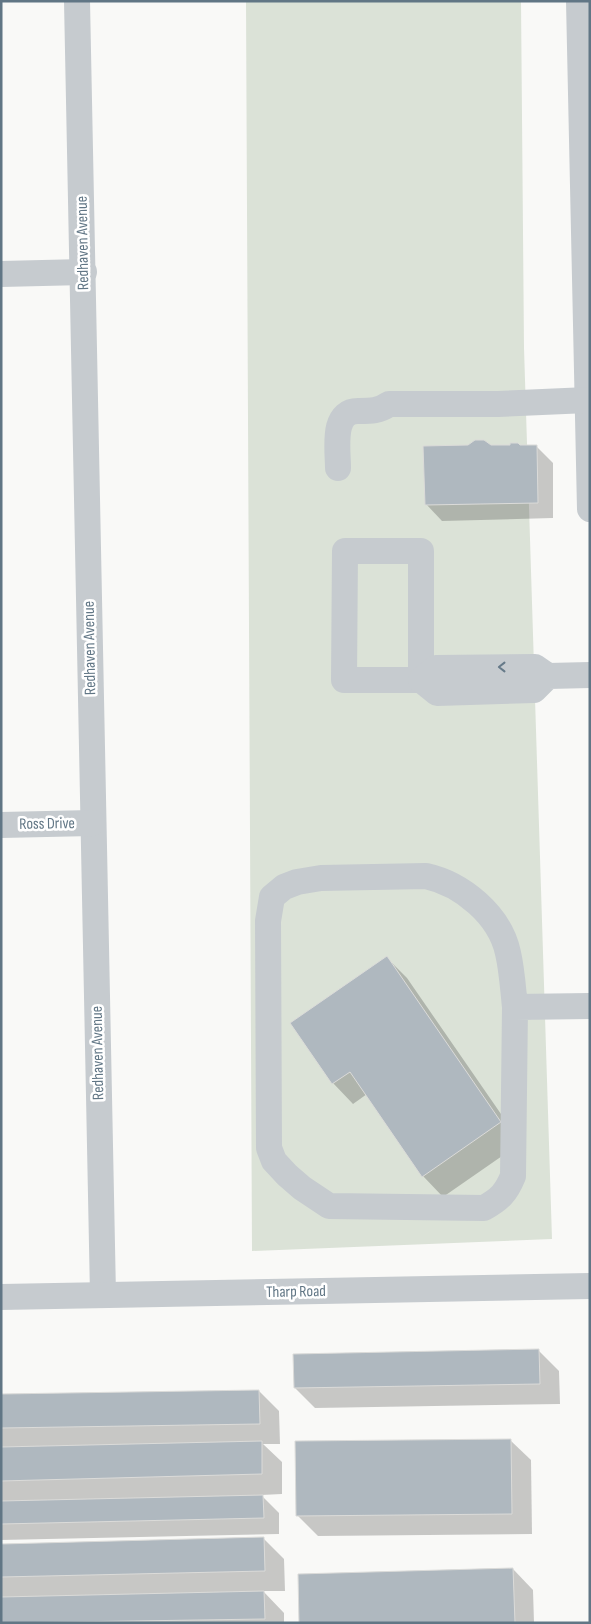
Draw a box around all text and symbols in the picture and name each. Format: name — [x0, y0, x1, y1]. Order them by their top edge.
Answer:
street label: Redhaven Avenue — [73, 196, 93, 290]
street label: Redhaven Avenue — [80, 601, 100, 695]
one-way arrow — [498, 662, 506, 672]
street label: Ross Drive — [19, 814, 75, 834]
street label: Redhaven Avenue — [88, 1006, 108, 1100]
street label: Tharp Road — [266, 1282, 326, 1302]

